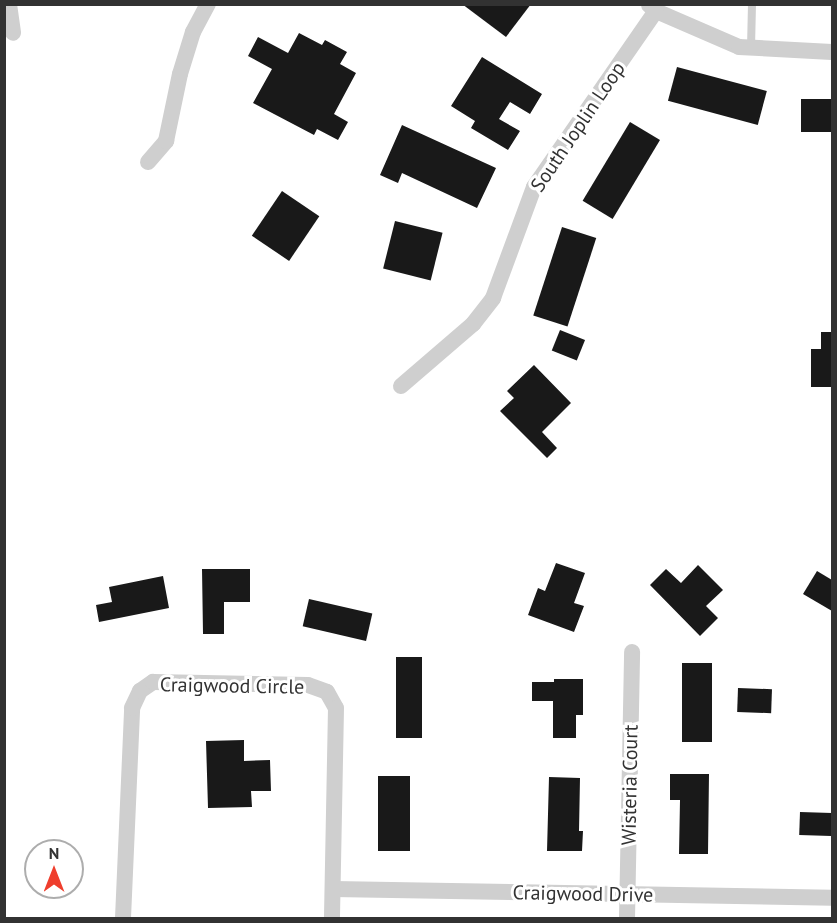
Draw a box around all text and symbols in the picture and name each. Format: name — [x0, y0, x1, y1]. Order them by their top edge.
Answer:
street label: South Joplin Loop — [526, 58, 630, 196]
street label: Craigwood Circle — [160, 673, 304, 699]
street label: Wisteria Court — [617, 724, 643, 846]
north arrow — [24, 839, 84, 899]
text: N — [49, 843, 59, 863]
street label: Craigwood Drive — [512, 881, 654, 907]

